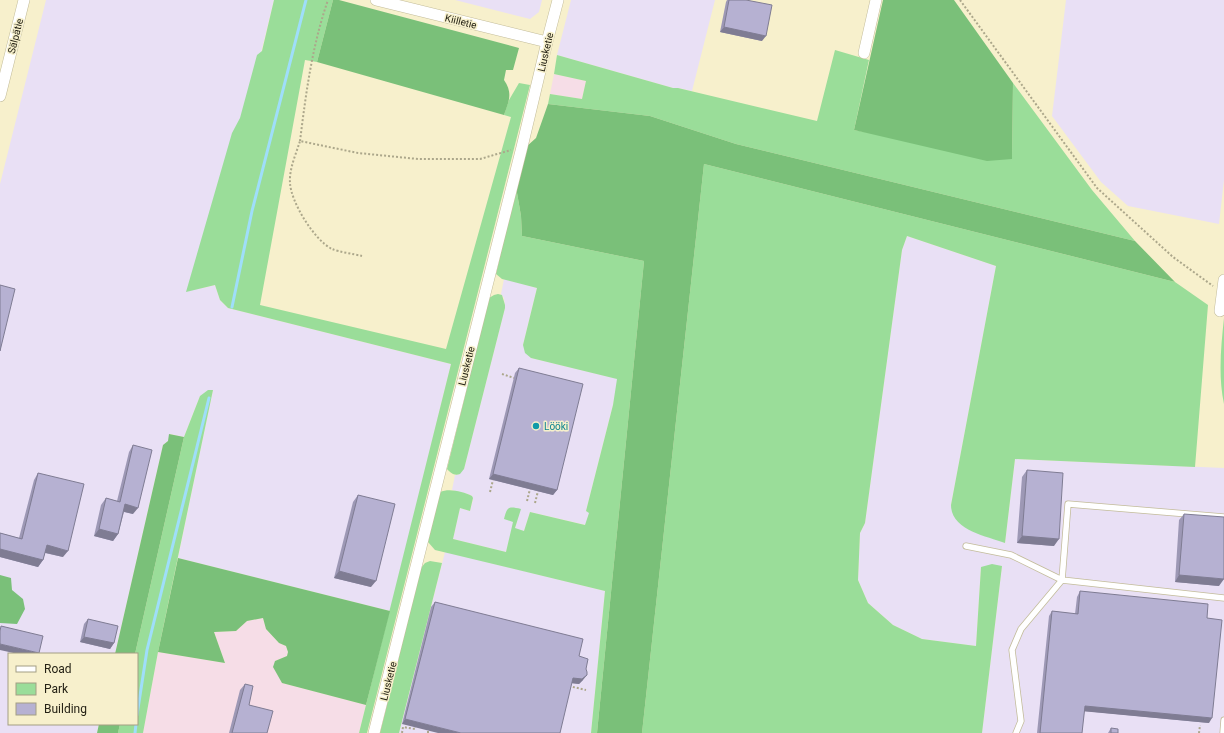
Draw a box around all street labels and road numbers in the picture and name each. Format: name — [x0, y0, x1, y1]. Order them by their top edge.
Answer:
street label: Kiilletie — [444, 12, 478, 31]
street label: Sälpätie — [6, 17, 25, 55]
street label: Liusketie — [536, 31, 555, 73]
street label: Liusketie — [456, 345, 477, 387]
street label: Liusketie — [378, 660, 399, 702]

